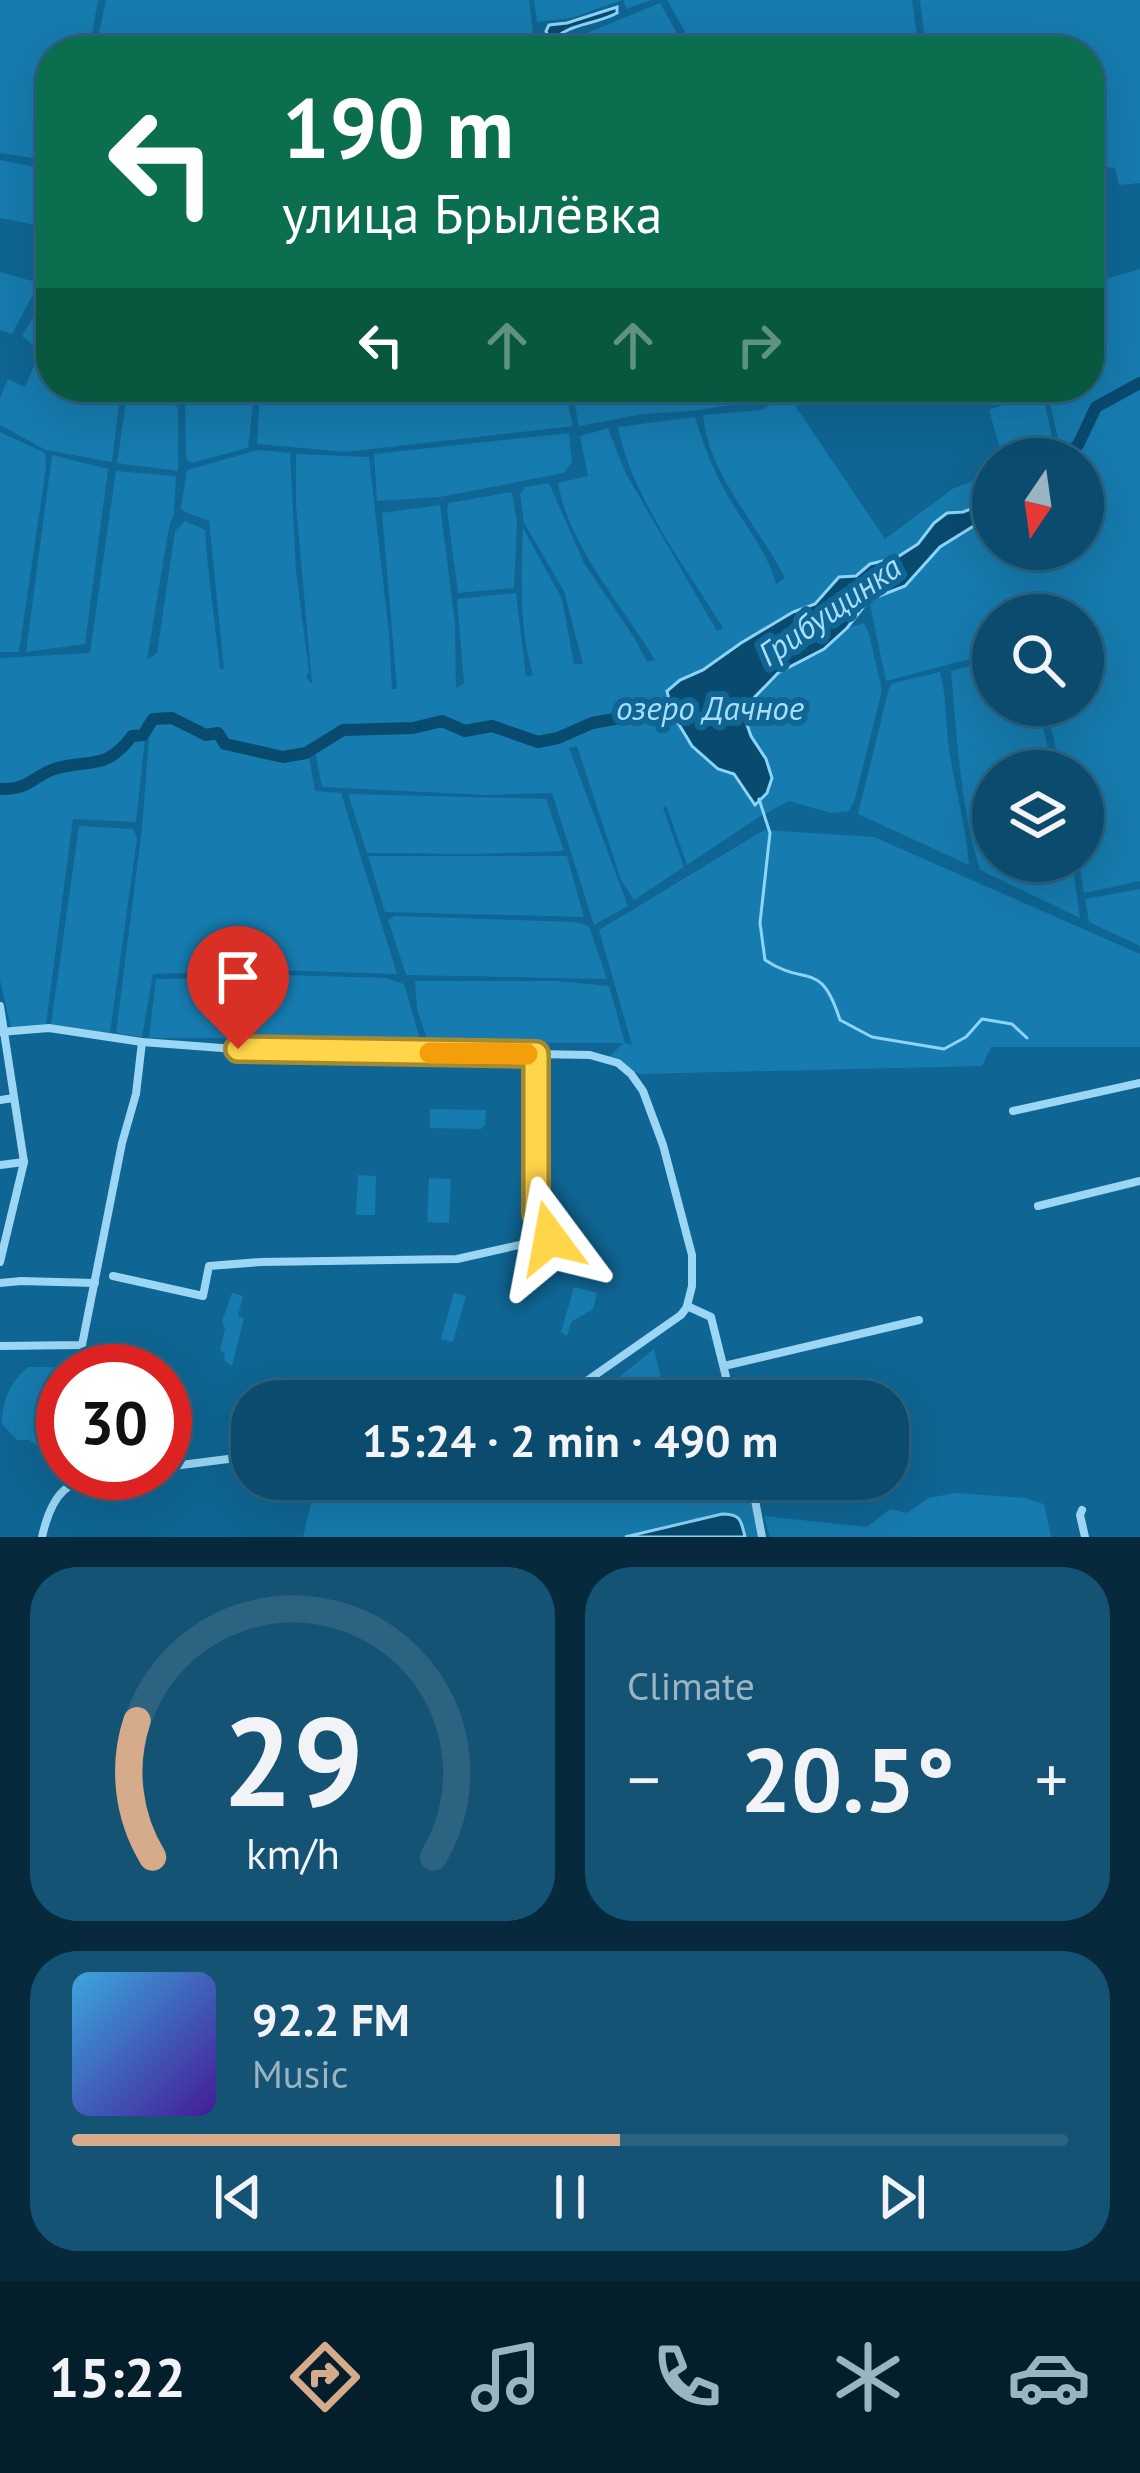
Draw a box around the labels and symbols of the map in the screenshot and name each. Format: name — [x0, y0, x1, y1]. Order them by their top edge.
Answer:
north arrow — [972, 438, 1104, 570]
water label: Грибущинка — [749, 545, 909, 675]
water label: озеро Дачное — [616, 686, 805, 729]
pin — [187, 926, 289, 1049]
position arrow — [487, 1175, 613, 1301]
speed limit sign: 30 — [36, 1344, 192, 1500]

